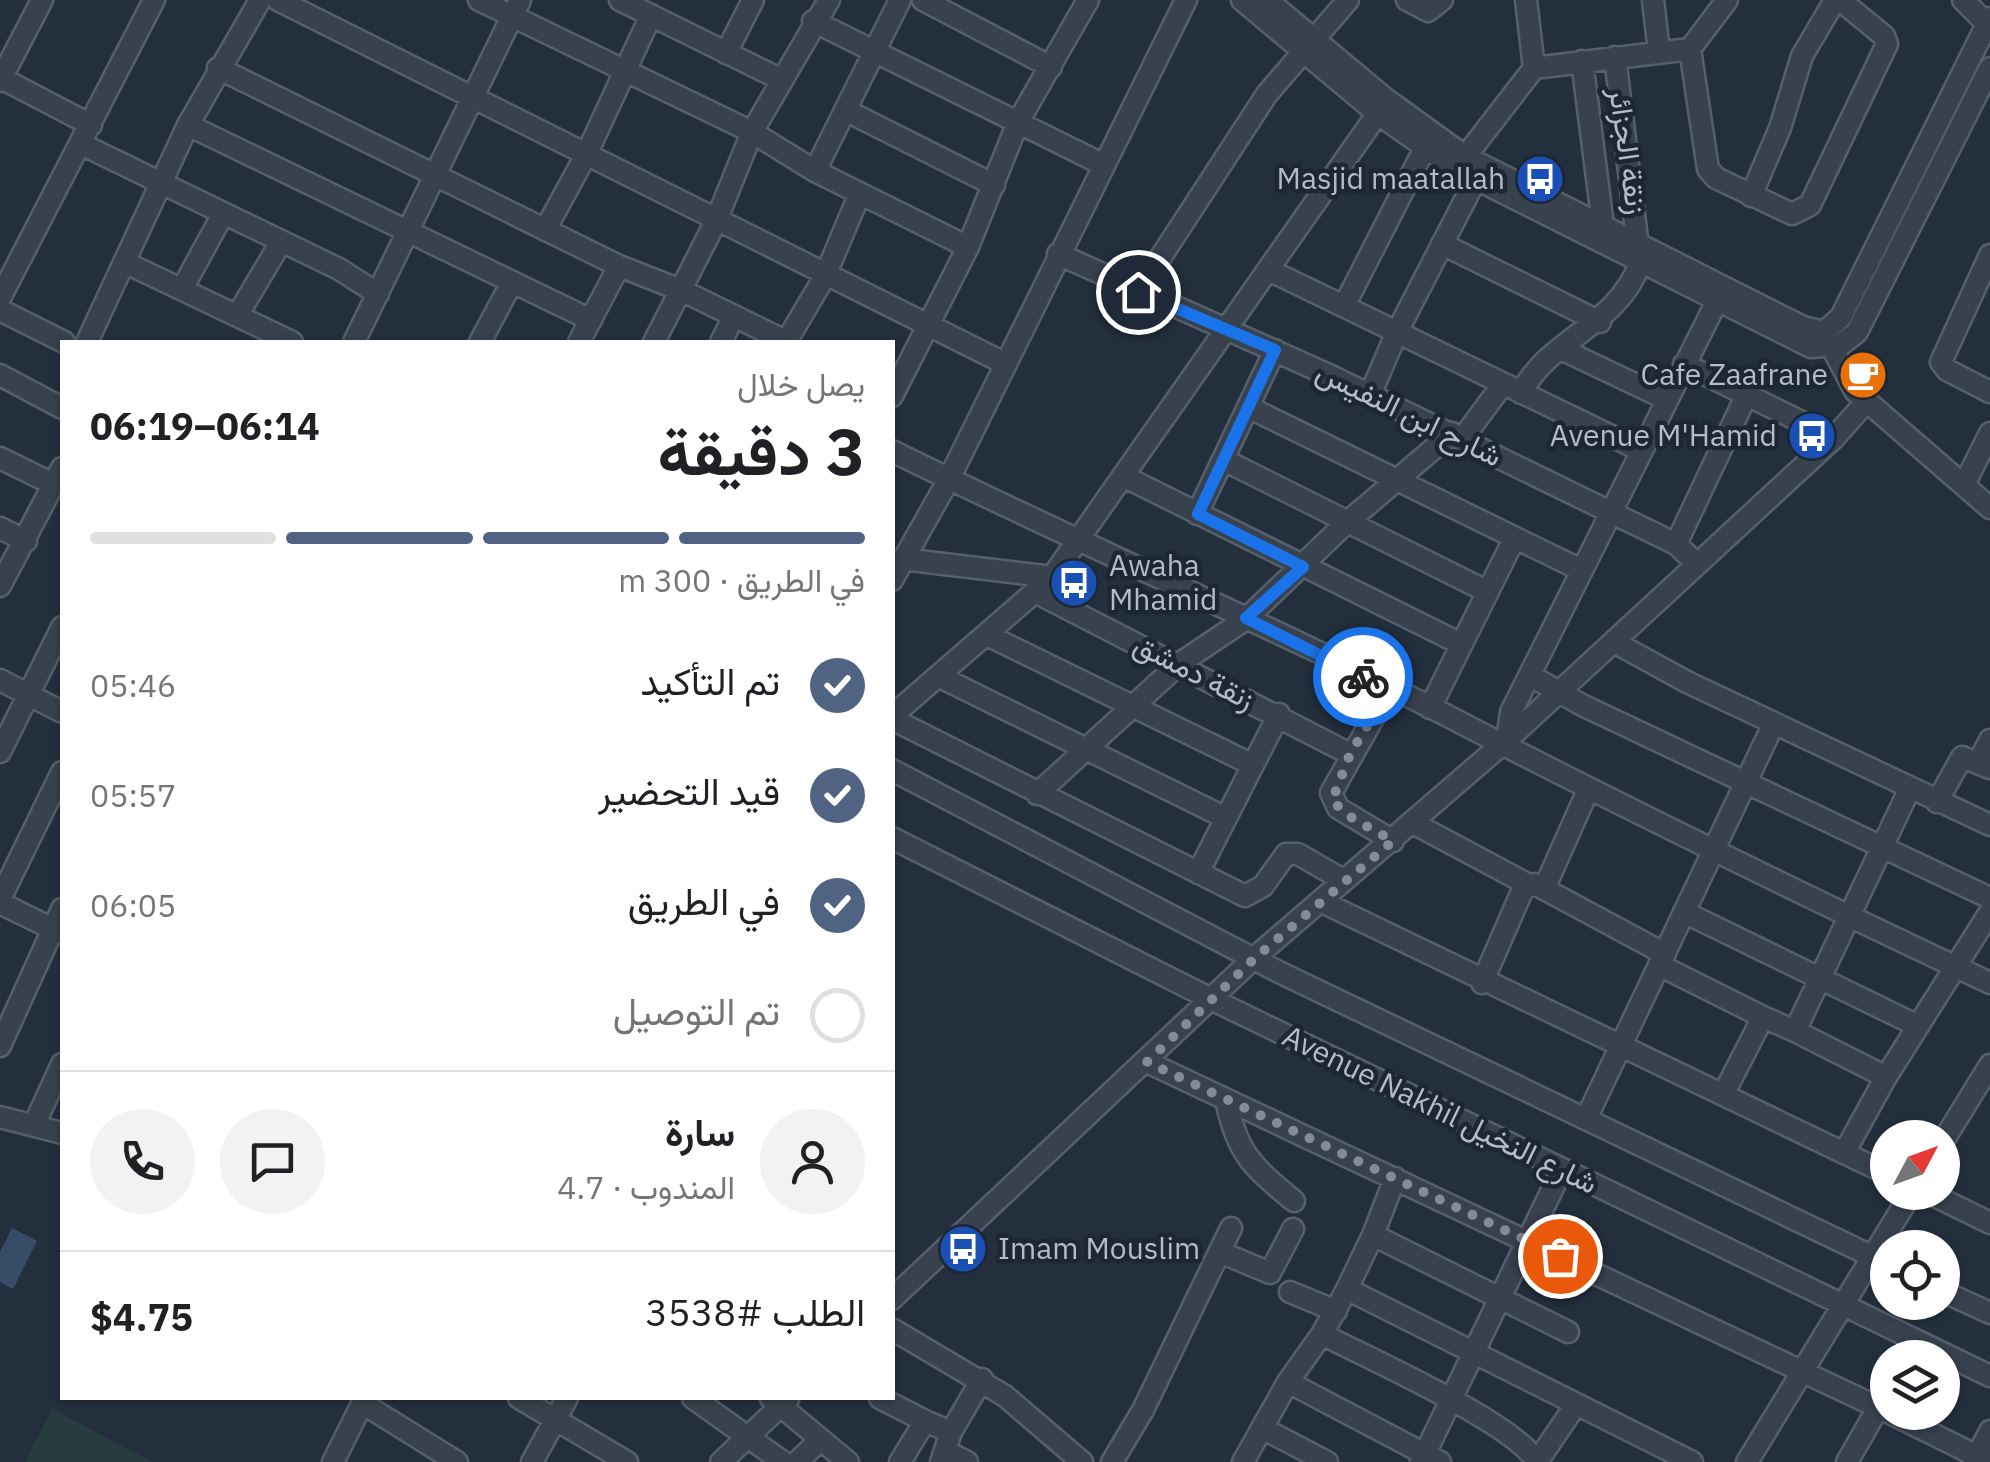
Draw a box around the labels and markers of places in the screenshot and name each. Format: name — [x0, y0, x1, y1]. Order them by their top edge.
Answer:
bus stop icon: Masjid maatallah — [1514, 153, 1566, 205]
place label: Masjid maatallah — [1277, 158, 1505, 197]
pin — [1096, 250, 1181, 335]
cafe icon: Cafe Zaafrane — [1837, 349, 1889, 401]
place label: Cafe Zaafrane — [1641, 354, 1828, 393]
bus stop icon: Avenue M'Hamid — [1786, 410, 1838, 462]
place label: Avenue M'Hamid — [1550, 415, 1777, 454]
place label: Awaha Mhamid — [1109, 545, 1218, 618]
bus stop icon: Awaha Mhamid — [1048, 557, 1100, 609]
pin — [1518, 1214, 1603, 1299]
bus stop icon: Imam Mouslim — [937, 1223, 989, 1275]
place label: Imam Mouslim — [998, 1228, 1200, 1267]

